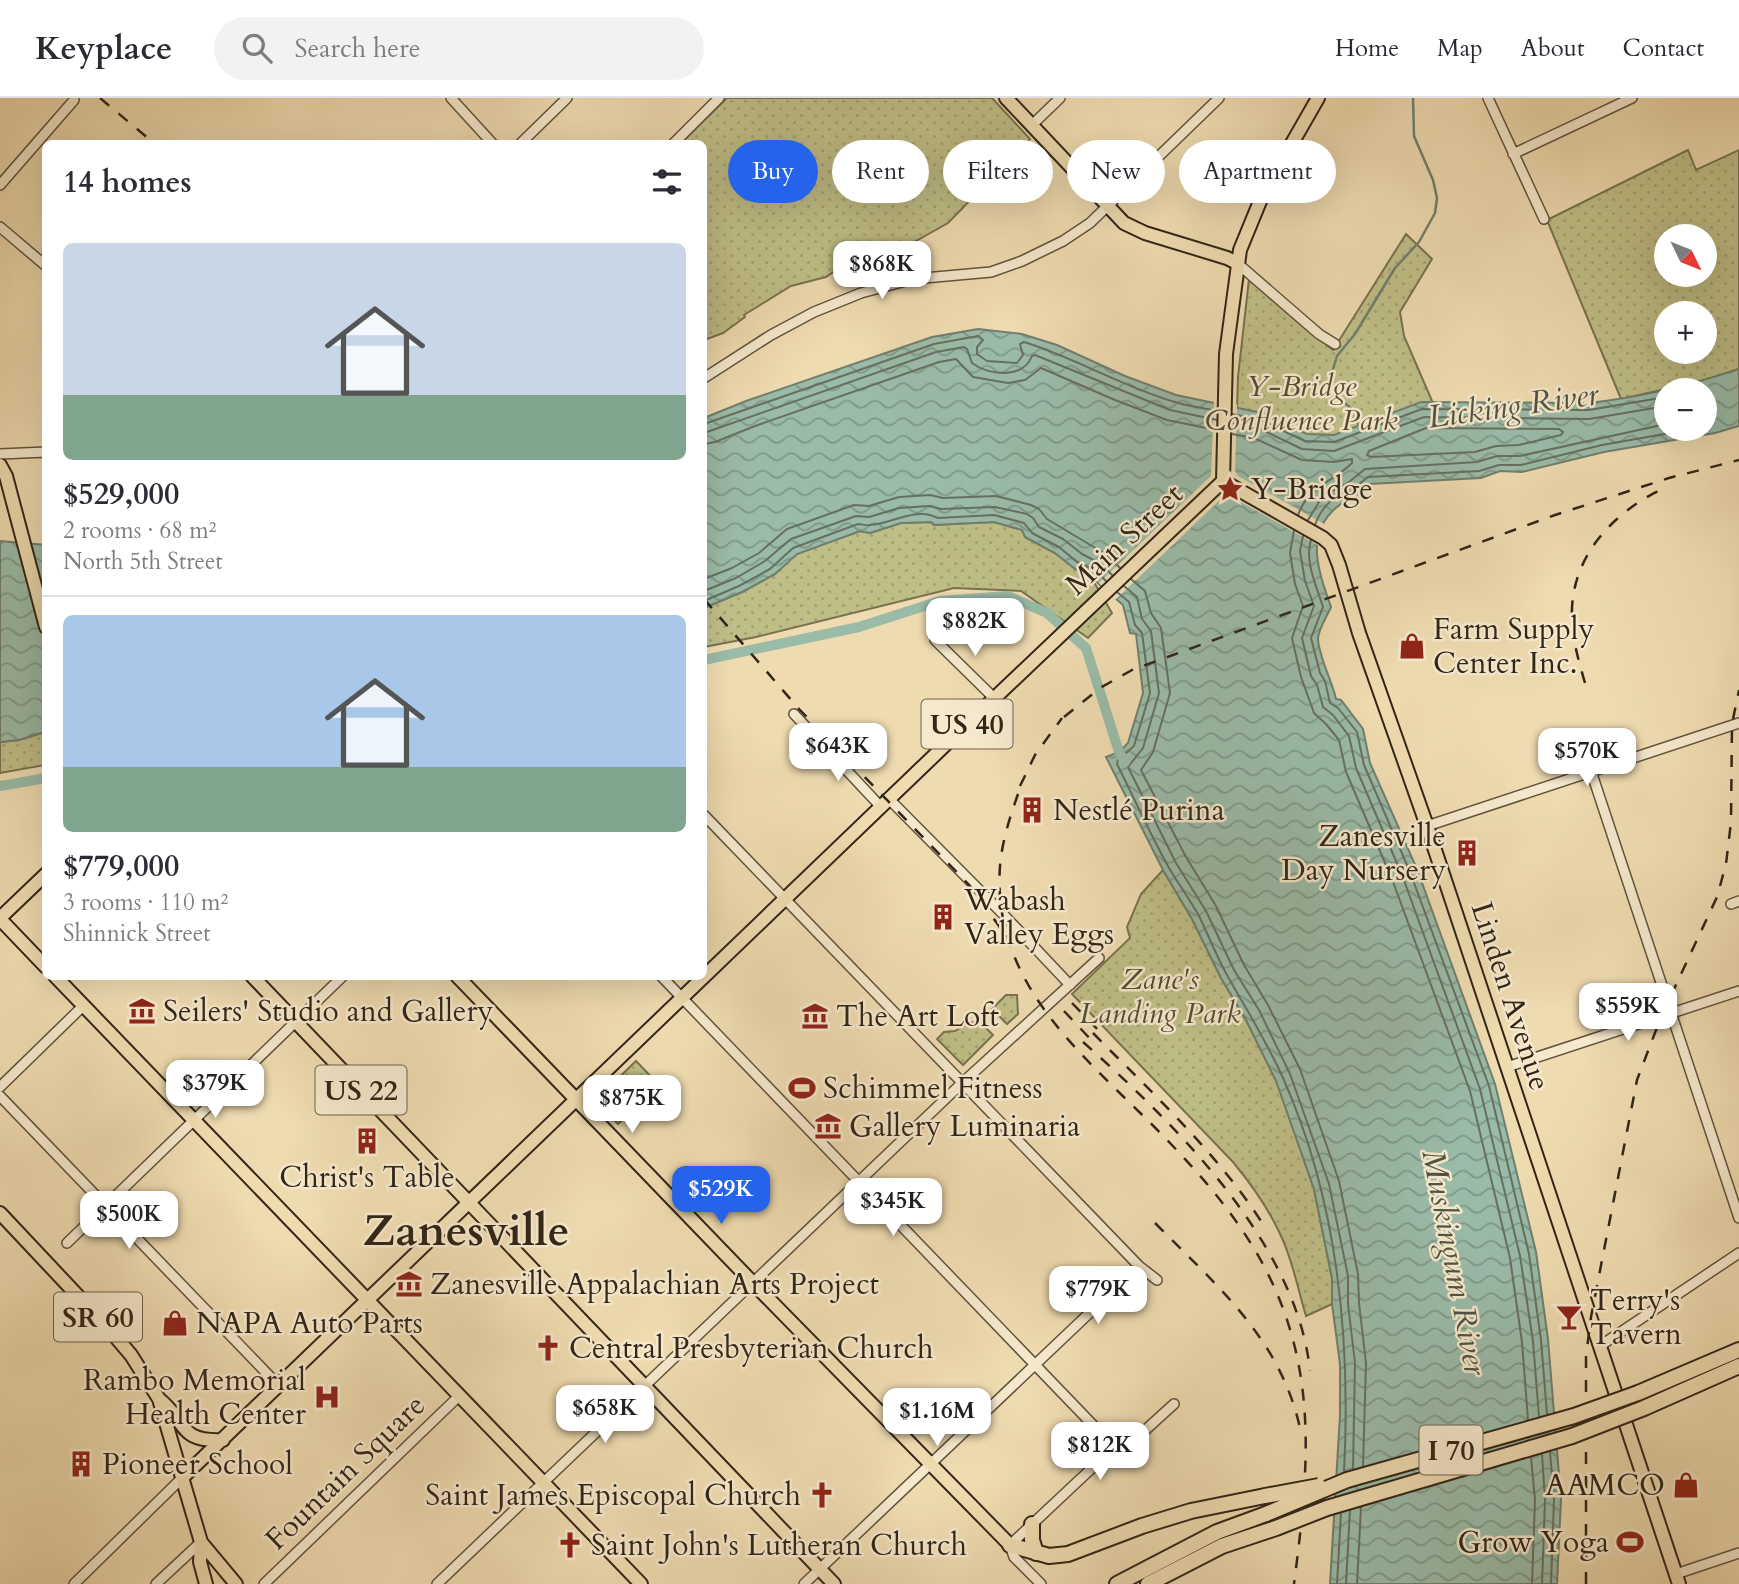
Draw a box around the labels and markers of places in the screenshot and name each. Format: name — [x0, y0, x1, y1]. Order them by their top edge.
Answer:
pin: $868K — [833, 242, 931, 301]
place label: Y-Bridge — [1251, 469, 1373, 510]
place icon: Y-Bridge — [1215, 474, 1245, 504]
pin: $882K — [926, 598, 1024, 658]
place label: Farm Supply Center Inc. — [1433, 609, 1594, 684]
shop icon: Farm Supply Center Inc. — [1397, 631, 1427, 661]
pin: $643K — [789, 724, 887, 783]
pin: $570K — [1538, 728, 1636, 788]
place label: Nestlé Purina — [1053, 790, 1225, 831]
building icon: Nestlé Purina — [1017, 795, 1047, 825]
place label: Zanesville Day Nursery — [1281, 816, 1446, 891]
building icon: Zanesville Day Nursery — [1452, 838, 1482, 868]
place label: Wabash Valley Eggs — [963, 880, 1114, 955]
building icon: Wabash Valley Eggs — [928, 902, 958, 932]
pin: $559K — [1579, 984, 1677, 1043]
place label: Seilers' Studio and Gallery — [163, 991, 493, 1032]
museum icon: Seilers' Studio and Gallery — [127, 996, 157, 1026]
place label: The Art Loft — [836, 996, 999, 1037]
museum icon: The Art Loft — [800, 1001, 830, 1031]
pin: $379K — [166, 1060, 264, 1120]
place label: Schimmel Fitness — [823, 1068, 1042, 1109]
sports icon: Schimmel Fitness — [787, 1073, 817, 1103]
pin: $875K — [583, 1076, 681, 1135]
place label: Gallery Luminaria — [849, 1106, 1080, 1147]
museum icon: Gallery Luminaria — [813, 1111, 843, 1141]
building icon: Christ's Table — [352, 1126, 382, 1156]
place label: Christ's Table — [279, 1157, 455, 1198]
pin: $529K — [672, 1166, 770, 1226]
pin: $345K — [844, 1178, 942, 1238]
pin: $500K — [80, 1192, 178, 1251]
place label: Zanesville Appalachian Arts Project — [430, 1264, 880, 1305]
pin: $779K — [1049, 1266, 1147, 1326]
museum icon: Zanesville Appalachian Arts Project — [394, 1269, 424, 1299]
place label: Terry's Tavern — [1590, 1280, 1682, 1355]
bar icon: Terry's Tavern — [1554, 1302, 1584, 1332]
place label: NAPA Auto Parts — [196, 1303, 423, 1344]
shop icon: NAPA Auto Parts — [160, 1308, 190, 1338]
place label: Central Presbyterian Church — [569, 1328, 934, 1369]
church icon: Central Presbyterian Church — [533, 1333, 563, 1363]
place label: Rambo Memorial Health Center — [83, 1360, 306, 1435]
hospital icon: Rambo Memorial Health Center — [312, 1382, 342, 1412]
pin: $658K — [556, 1386, 654, 1445]
pin: $1.16M — [880, 1388, 994, 1448]
pin: $812K — [1051, 1422, 1149, 1482]
place label: Pioneer School — [102, 1444, 293, 1485]
building icon: Pioneer School — [66, 1449, 96, 1479]
place label: AAMCO — [1545, 1465, 1665, 1506]
shop icon: AAMCO — [1671, 1470, 1701, 1500]
place label: Saint James Episcopal Church — [425, 1475, 802, 1516]
church icon: Saint James Episcopal Church — [807, 1480, 837, 1510]
place label: Grow Yoga — [1458, 1522, 1609, 1563]
place label: Saint John's Lutheran Church — [591, 1525, 967, 1566]
sports icon: Grow Yoga — [1615, 1527, 1645, 1557]
church icon: Saint John's Lutheran Church — [555, 1530, 585, 1560]

